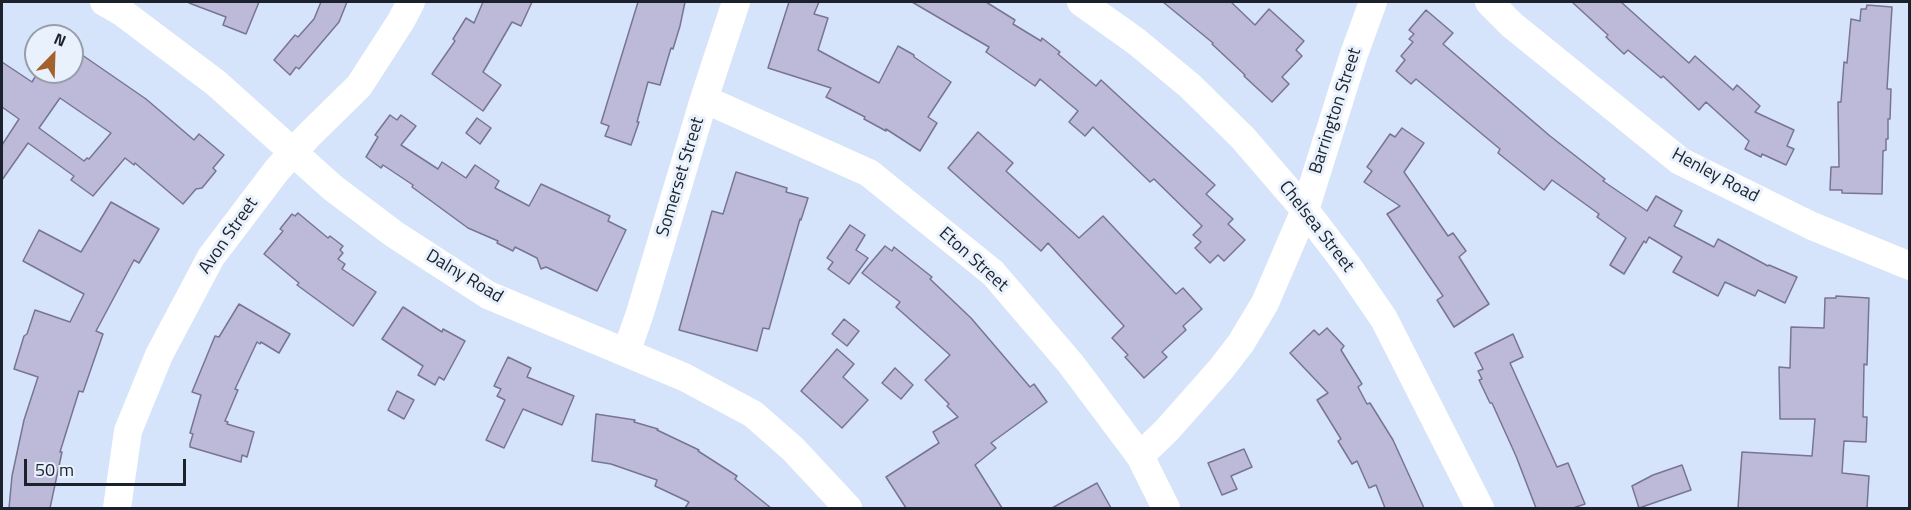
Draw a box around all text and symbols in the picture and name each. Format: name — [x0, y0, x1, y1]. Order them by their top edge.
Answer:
north arrow — [24, 24, 84, 84]
text: N — [50, 26, 70, 52]
street label: Barrington Street — [1305, 45, 1367, 177]
street label: Somerset Street — [653, 115, 709, 239]
street label: Henley Road — [1668, 144, 1762, 208]
street label: Chelsea Street — [1274, 177, 1358, 277]
street label: Avon Street — [195, 194, 263, 278]
street label: Eton Street — [934, 223, 1012, 297]
street label: Dalny Road — [422, 246, 506, 308]
scale bar — [27, 447, 189, 485]
text: 50 m — [35, 456, 74, 483]

